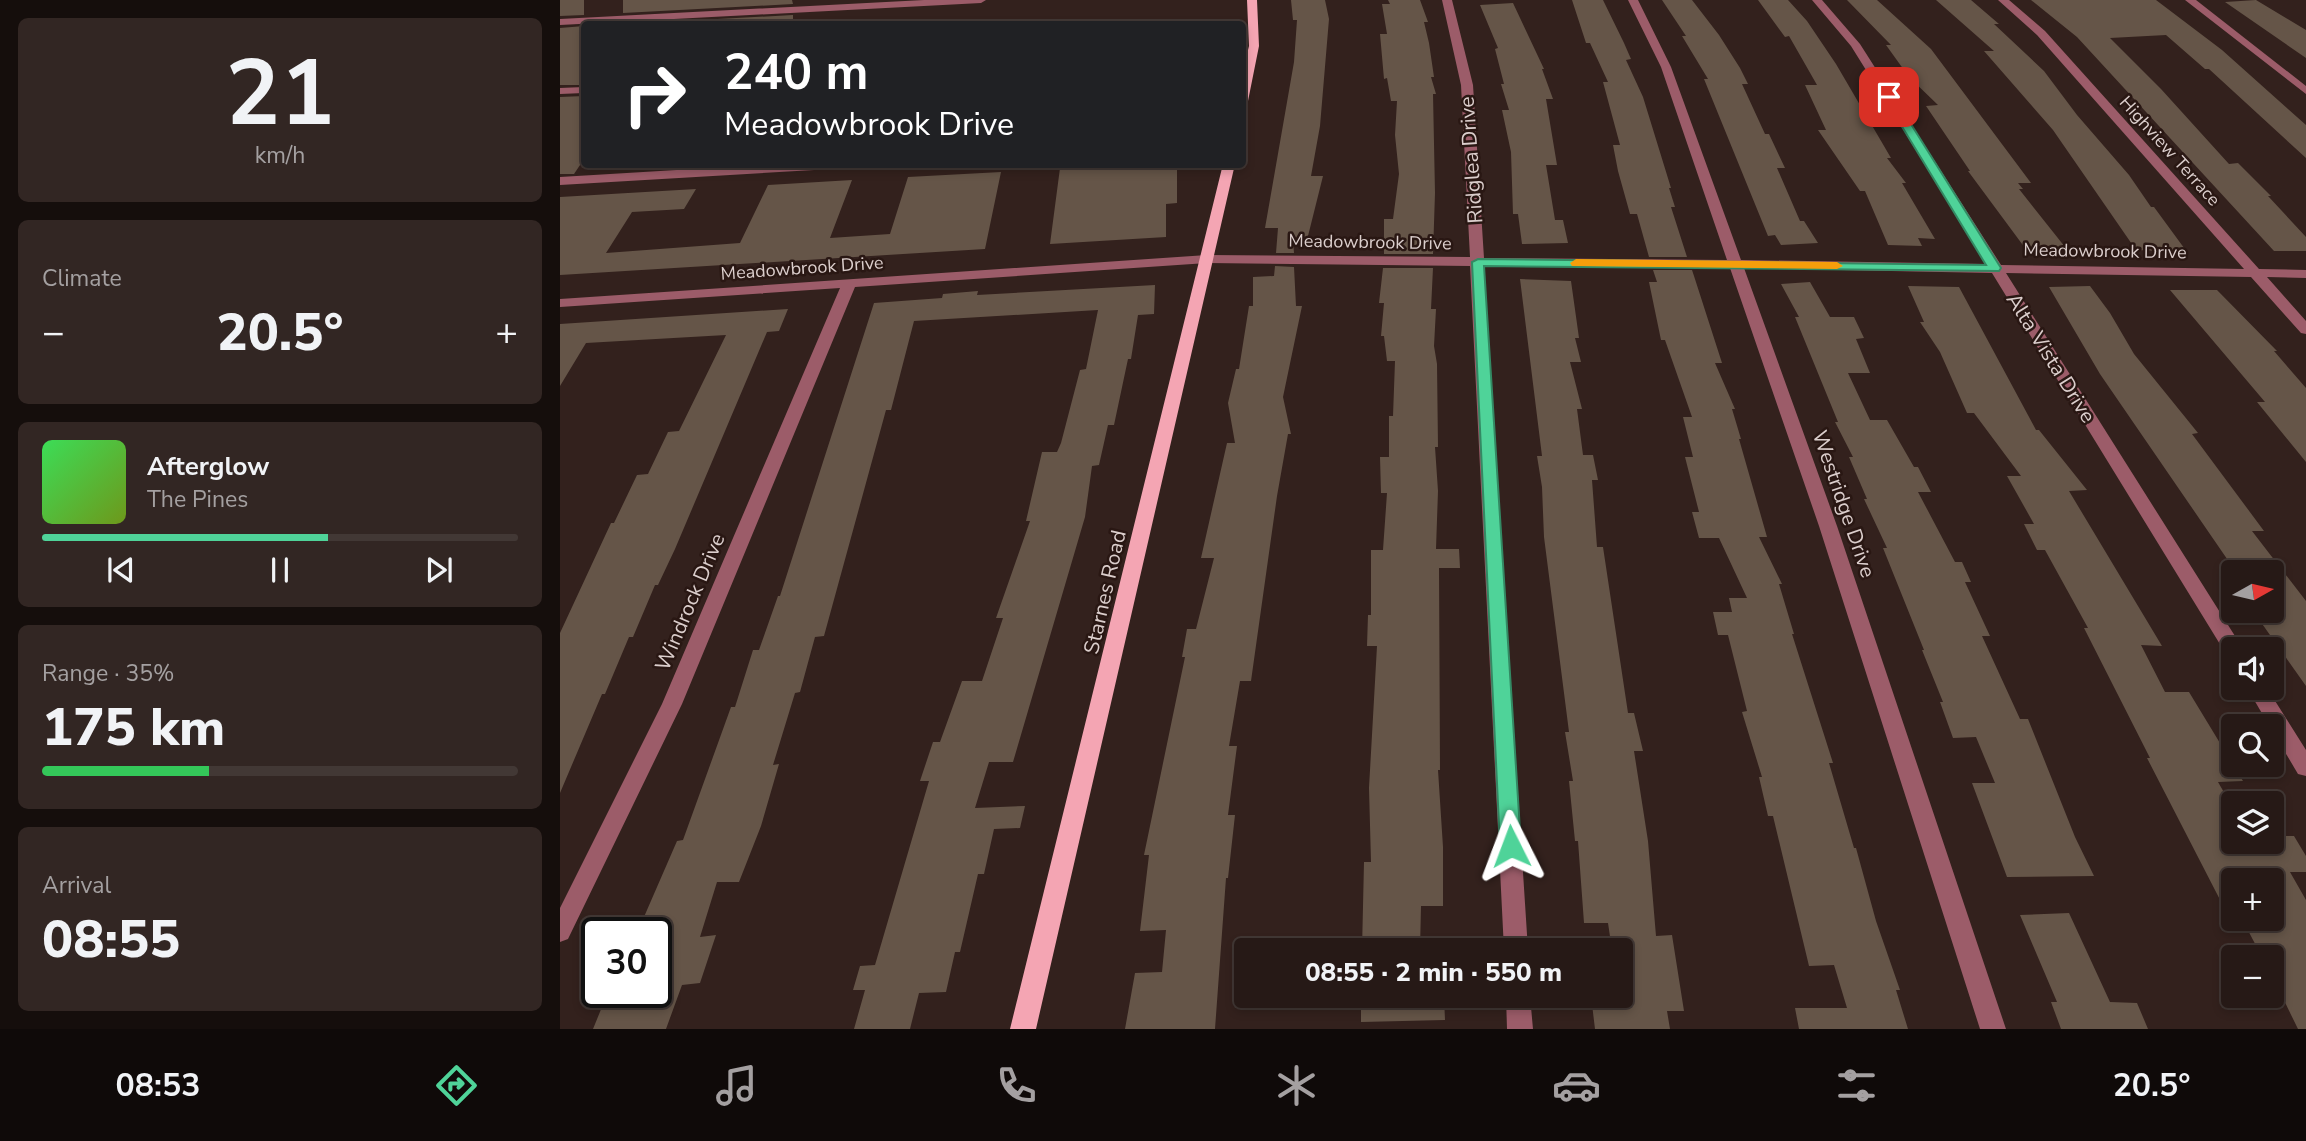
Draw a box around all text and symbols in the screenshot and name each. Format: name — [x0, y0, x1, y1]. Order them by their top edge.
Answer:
text: 21 — [225, 32, 335, 156]
text: 240 m — [724, 39, 868, 106]
icon: right — [609, 49, 700, 140]
pin — [1859, 67, 1919, 127]
icon: arrive — [1870, 78, 1908, 116]
street label: Highview Terrace — [2114, 91, 2226, 211]
street label: Ridglea Drive — [1453, 96, 1489, 224]
text: Meadowbrook Drive — [724, 103, 1014, 146]
text: km/h — [255, 140, 305, 171]
street label: Meadowbrook Drive — [1288, 229, 1452, 255]
street label: Meadowbrook Drive — [2023, 238, 2187, 264]
street label: Meadowbrook Drive — [720, 250, 884, 286]
text: Climate — [42, 263, 122, 294]
street label: Alta Vista Drive — [2000, 288, 2102, 428]
text: 20.5° — [216, 297, 344, 368]
text: − — [42, 307, 65, 358]
text: + — [495, 307, 518, 358]
street label: Westridge Drive — [1806, 427, 1882, 581]
text: Afterglow — [147, 449, 270, 484]
text: The Pines — [147, 484, 248, 515]
street label: Starnes Road — [1077, 527, 1133, 657]
street label: Windrock Drive — [648, 529, 732, 675]
icon: previous — [102, 551, 140, 589]
icon: pause — [261, 551, 299, 589]
icon: next — [420, 551, 458, 589]
north arrow — [2221, 560, 2284, 623]
map controls — [2221, 560, 2284, 1008]
button: sound — [2221, 637, 2284, 700]
text: Range · 35% — [42, 658, 174, 689]
text: 175 km — [42, 692, 225, 763]
button: search — [2221, 714, 2284, 777]
button: layers — [2221, 791, 2284, 854]
position arrow — [1474, 809, 1548, 883]
button: + — [2221, 868, 2284, 931]
text: Arrival — [42, 870, 111, 901]
text: 08:55 — [42, 904, 180, 975]
speed limit sign: 30 — [581, 917, 672, 1008]
button: − — [2221, 945, 2284, 1008]
text: 08:55 · 2 min · 550 m — [1305, 955, 1562, 990]
icon: directions — [432, 1061, 481, 1110]
icon: music — [712, 1061, 761, 1110]
icon: phone — [992, 1061, 1041, 1110]
icon: climate — [1272, 1061, 1321, 1110]
icon: car — [1552, 1061, 1601, 1110]
icon: filters — [1832, 1061, 1881, 1110]
text: 08:53 — [116, 1064, 200, 1107]
text: 20.5° — [2113, 1064, 2190, 1107]

